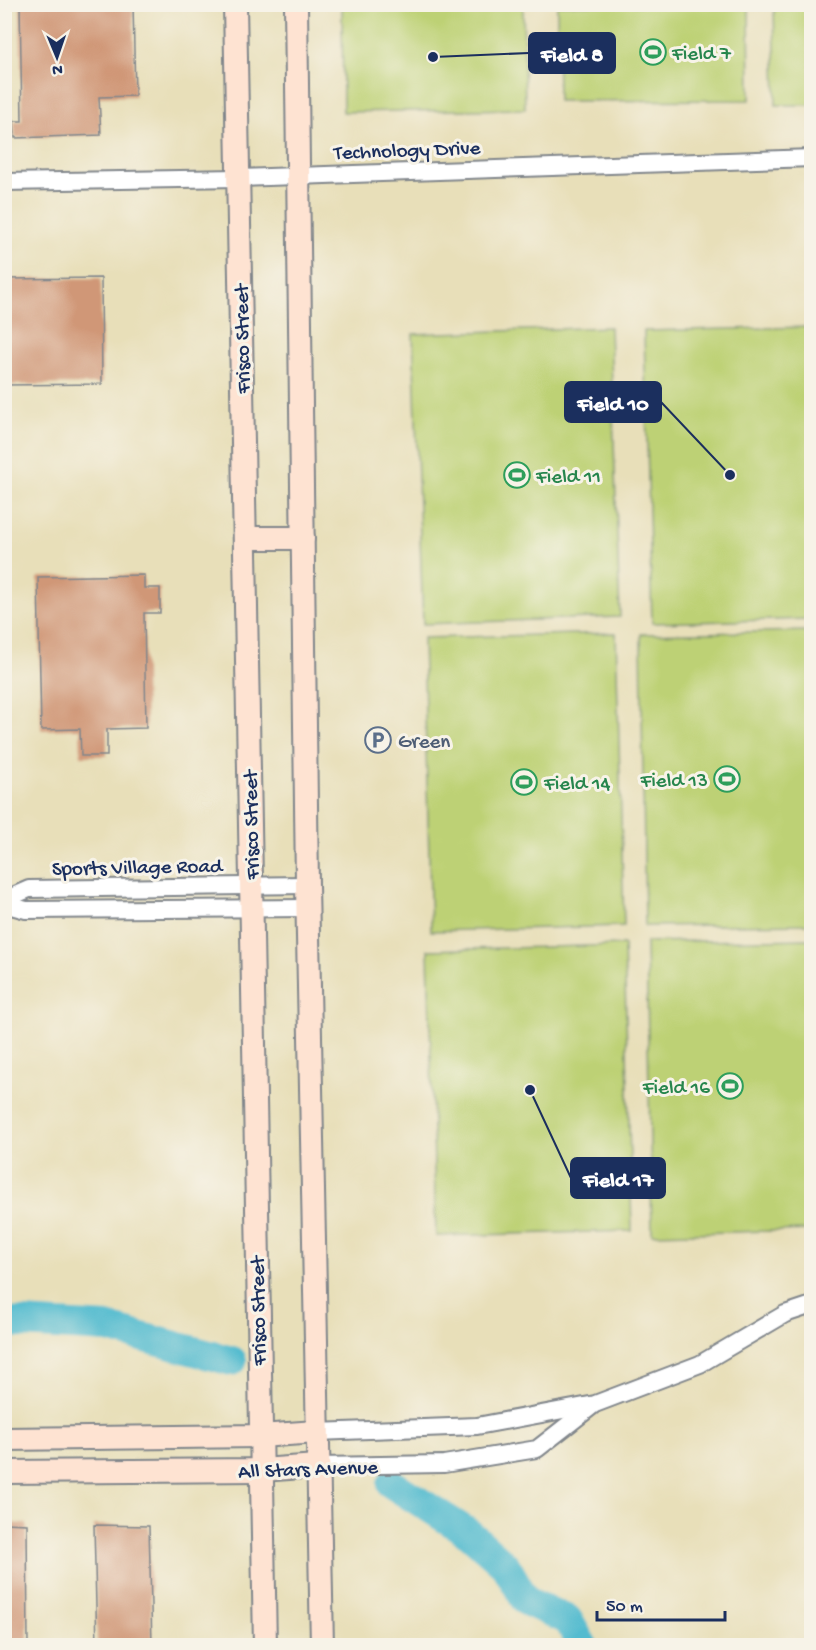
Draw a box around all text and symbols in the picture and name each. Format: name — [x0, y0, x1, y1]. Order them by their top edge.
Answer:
north arrow — [27, 27, 87, 87]
callout: Field 8 — [529, 33, 615, 73]
sports icon: Field 7 — [638, 37, 668, 67]
place label: Field 7 — [671, 43, 732, 68]
text: Field 8 — [540, 44, 603, 70]
text: N — [51, 59, 63, 78]
street label: Technology Drive — [332, 137, 482, 168]
street label: Frisco Street — [231, 282, 258, 395]
callout: Field 10 — [565, 382, 661, 422]
text: Field 10 — [576, 393, 649, 419]
sports icon: Field 11 — [502, 460, 532, 490]
place label: Field 11 — [535, 466, 601, 491]
parking icon: Green — [363, 725, 393, 755]
place label: Green — [398, 731, 450, 756]
sports icon: Field 13 — [712, 764, 742, 794]
sports icon: Field 14 — [509, 767, 539, 797]
street label: Frisco Street — [240, 768, 267, 881]
place label: Field 13 — [640, 770, 708, 795]
place label: Field 14 — [543, 773, 611, 798]
street label: Sports Village Road — [52, 855, 224, 883]
sports icon: Field 16 — [715, 1071, 745, 1101]
place label: Field 16 — [642, 1077, 710, 1102]
callout: Field 17 — [571, 1158, 665, 1198]
text: Field 17 — [582, 1169, 655, 1195]
street label: Frisco Street — [247, 1254, 274, 1367]
street label: All Stars Avenue — [238, 1457, 380, 1486]
scale bar — [597, 1584, 724, 1622]
text: 50 m — [606, 1597, 643, 1618]

